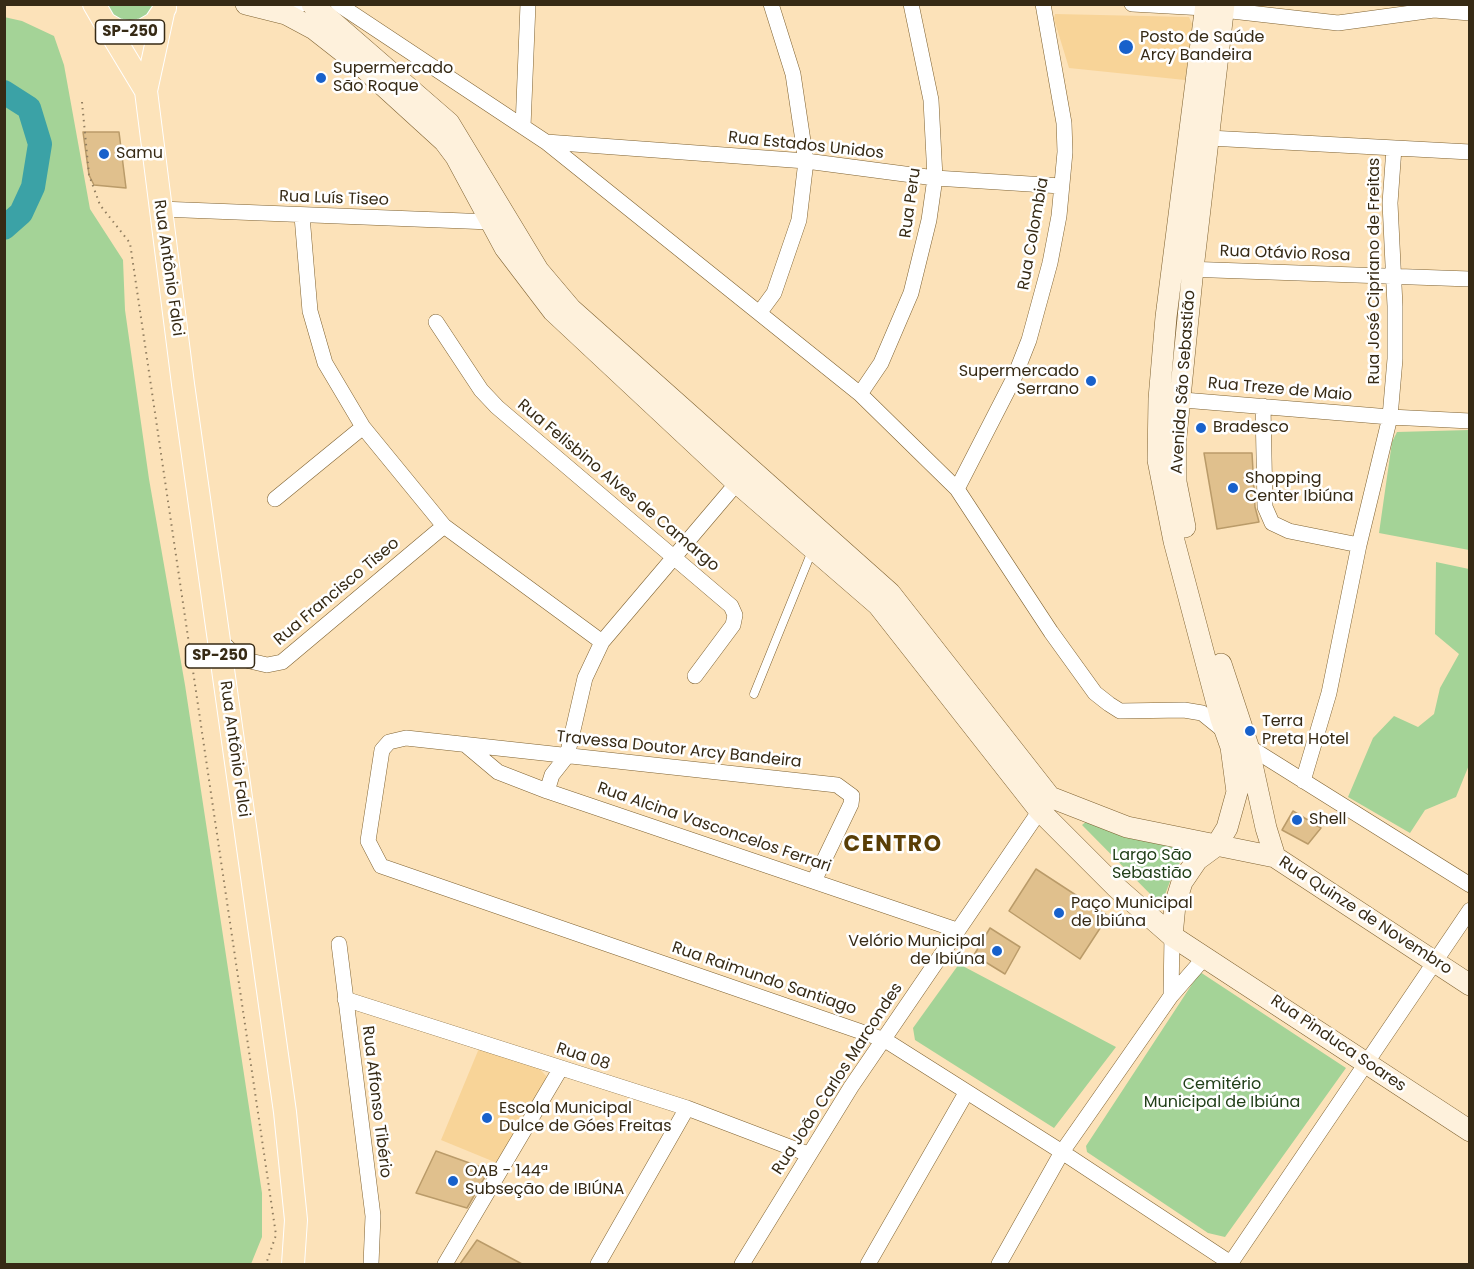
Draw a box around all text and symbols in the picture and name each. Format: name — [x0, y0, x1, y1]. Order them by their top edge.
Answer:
road number: SP-250 — [96, 20, 164, 44]
place label: Posto de Saúde Arcy Bandeira — [1140, 28, 1264, 66]
marker: Posto de Saúde Arcy Bandeira — [1117, 38, 1135, 56]
place label: Supermercado São Roque — [333, 59, 453, 97]
marker: Supermercado São Roque — [314, 71, 328, 85]
street label: Rua Estados Unidos — [727, 128, 885, 164]
place label: Samu — [116, 144, 163, 164]
marker: Samu — [97, 147, 111, 161]
street label: Rua José Cipriano de Freitas — [1365, 158, 1385, 384]
street label: Rua Peru — [897, 167, 925, 239]
street label: Rua Colombia — [1015, 176, 1053, 292]
street label: Rua Luís Tiseo — [279, 187, 389, 211]
street label: Rua Antônio Falci — [149, 199, 187, 337]
street label: Rua Otávio Rosa — [1219, 242, 1351, 266]
street label: Avenida São Sebastião — [1168, 289, 1200, 475]
place label: Supermercado Serrano — [959, 362, 1079, 400]
marker: Supermercado Serrano — [1084, 374, 1098, 388]
street label: Rua Treze de Maio — [1207, 374, 1353, 406]
street label: Rua Felisbino Alves de Camargo — [513, 396, 723, 576]
place label: Bradesco — [1213, 418, 1289, 438]
marker: Bradesco — [1194, 421, 1208, 435]
place label: Shopping Center Ibiúna — [1245, 469, 1353, 507]
marker: Shopping Center Ibiúna — [1226, 481, 1240, 495]
street label: Rua Francisco Tiseo — [271, 534, 403, 650]
road number: SP-250 — [186, 644, 254, 668]
street label: Rua Antônio Falci — [215, 680, 253, 818]
place label: Terra Preta Hotel — [1262, 712, 1349, 750]
marker: Terra Preta Hotel — [1243, 724, 1257, 738]
street label: Travessa Doutor Arcy Bandeira — [556, 728, 802, 772]
street label: Rua Alcina Vasconcelos Ferrari — [595, 779, 833, 877]
place label: Shell — [1309, 810, 1346, 830]
marker: Shell — [1290, 813, 1304, 827]
district label: CENTRO — [844, 832, 942, 858]
park label: Largo São Sebastião — [1112, 846, 1192, 884]
street label: Rua Quinze de Novembro — [1275, 853, 1455, 979]
place label: Paço Municipal de Ibiúna — [1071, 894, 1193, 932]
marker: Paço Municipal de Ibiúna — [1052, 906, 1066, 920]
place label: Velório Municipal de Ibiúna — [848, 932, 985, 970]
street label: Rua Raimundo Santiago — [669, 938, 859, 1020]
marker: Velório Municipal de Ibiúna — [990, 944, 1004, 958]
street label: Rua João Carlos Marcondes — [769, 979, 907, 1179]
street label: Rua Pinduca Soares — [1267, 992, 1409, 1096]
street label: Rua Affonso Tibério — [357, 1025, 395, 1179]
street label: Rua 08 — [554, 1039, 612, 1075]
park label: Cemitério Municipal de Ibiúna — [1144, 1075, 1300, 1113]
place label: Escola Municipal Dulce de Góes Freitas — [499, 1099, 672, 1137]
marker: Escola Municipal Dulce de Góes Freitas — [480, 1111, 494, 1125]
place label: OAB - 144ª Subseção de IBIÚNA — [465, 1162, 624, 1200]
marker: OAB - 144ª Subseção de IBIÚNA — [446, 1174, 460, 1188]

